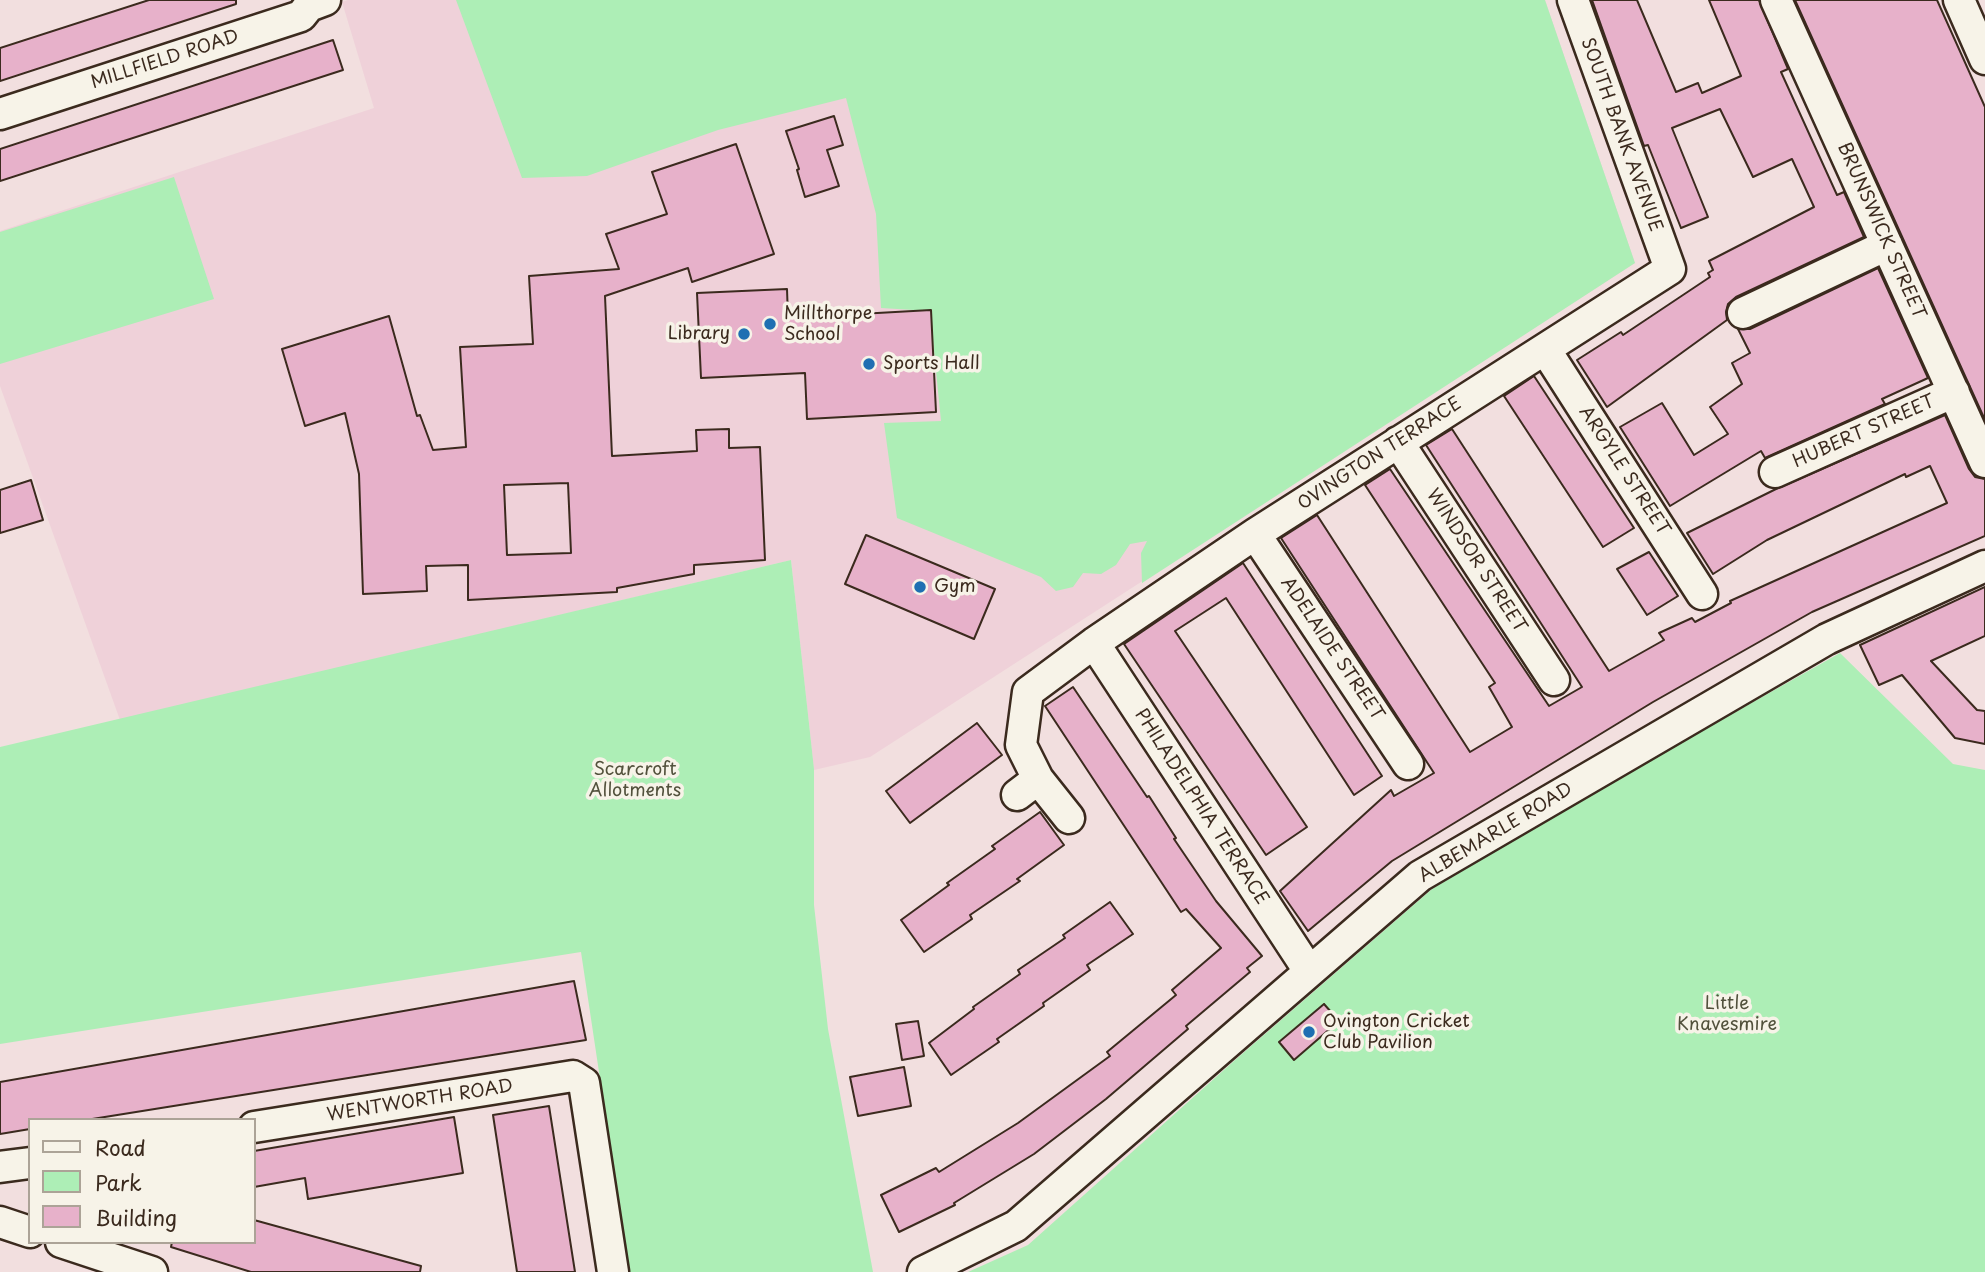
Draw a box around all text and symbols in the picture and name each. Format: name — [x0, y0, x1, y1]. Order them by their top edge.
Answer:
street label: MILLFIELD ROAD — [88, 26, 242, 94]
street label: SOUTH BANK AVENUE — [1576, 35, 1666, 235]
street label: BRUNSWICK STREET — [1832, 139, 1930, 323]
place label: Millthorpe School — [784, 303, 872, 346]
marker: Millthorpe School — [762, 316, 778, 332]
place label: Library — [668, 323, 730, 345]
marker: Library — [736, 326, 752, 342]
place label: Sports Hall — [883, 353, 980, 375]
marker: Sports Hall — [861, 356, 877, 372]
street label: HUBERT STREET — [1790, 391, 1938, 473]
street label: OVINGTON TERRACE — [1294, 393, 1466, 515]
street label: ARGYLE STREET — [1574, 402, 1674, 540]
street label: WINDSOR STREET — [1421, 485, 1531, 637]
street label: ADELAIDE STREET — [1276, 573, 1388, 725]
place label: Gym — [934, 576, 976, 598]
marker: Gym — [912, 579, 928, 595]
street label: PHILADELPHIA TERRACE — [1129, 705, 1273, 909]
park label: Scarcroft Allotments — [589, 759, 681, 802]
street label: ALBEMARLE ROAD — [1415, 779, 1577, 887]
park label: Little Knavesmire — [1677, 993, 1777, 1036]
place label: Ovington Cricket Club Pavilion — [1323, 1011, 1470, 1054]
marker: Ovington Cricket Club Pavilion — [1301, 1024, 1317, 1040]
street label: WENTWORTH ROAD — [325, 1076, 515, 1126]
legend — [28, 1118, 256, 1244]
text: Road — [95, 1131, 146, 1163]
text: Park — [95, 1166, 142, 1198]
text: Building — [95, 1201, 177, 1233]

